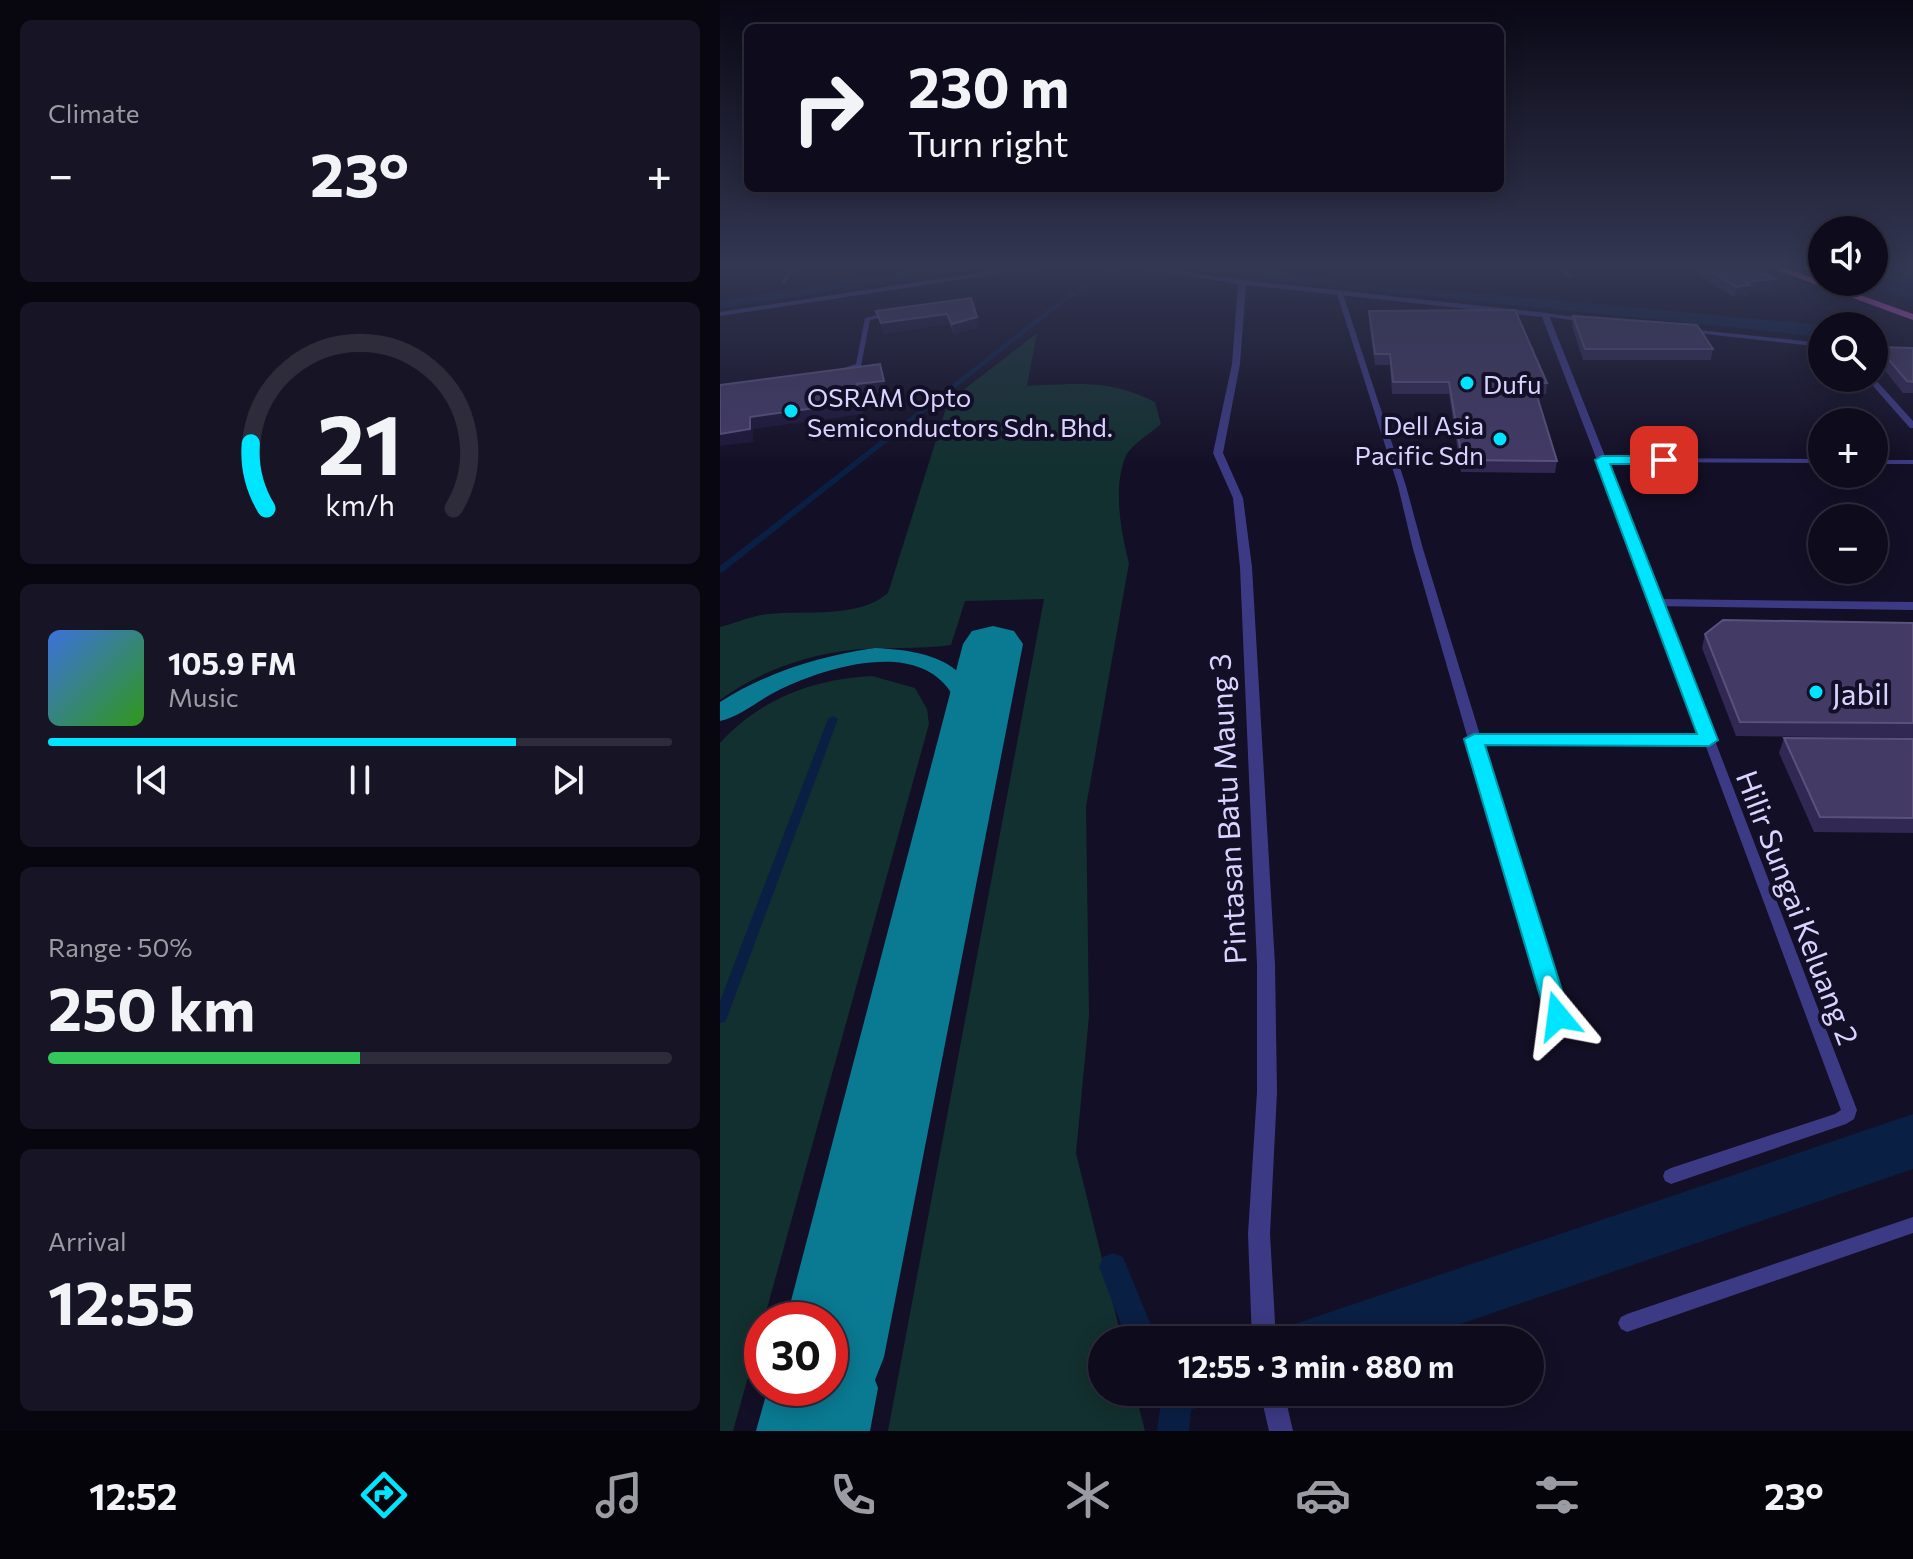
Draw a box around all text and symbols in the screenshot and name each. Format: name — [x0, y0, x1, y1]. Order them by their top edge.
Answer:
text: 230 m — [908, 51, 1069, 120]
icon: right — [776, 56, 880, 160]
text: Climate — [48, 97, 140, 128]
text: Turn right — [908, 120, 1069, 164]
text: 23° — [310, 136, 409, 209]
text: − — [48, 146, 73, 200]
text: + — [646, 146, 672, 200]
map controls — [1808, 216, 1888, 584]
button: sound — [1808, 216, 1888, 296]
button: search — [1808, 312, 1888, 392]
place label: Dufu — [1483, 368, 1541, 399]
marker: Dufu — [1458, 374, 1476, 392]
place label: OSRAM Opto Semiconductors Sdn. Bhd. — [807, 381, 1113, 442]
text: 21 — [318, 390, 402, 492]
marker: OSRAM Opto Semiconductors Sdn. Bhd. — [782, 402, 800, 420]
button: + — [1808, 408, 1888, 488]
place label: Dell Asia Pacific Sdn — [1355, 409, 1484, 470]
pin — [1630, 426, 1698, 494]
marker: Dell Asia Pacific Sdn — [1491, 430, 1509, 448]
icon: arrive — [1642, 438, 1686, 482]
text: km/h — [325, 487, 395, 522]
button: − — [1808, 504, 1888, 584]
text: 105.9 FM — [168, 644, 297, 681]
street label: Pintasan Batu Maung 3 — [1199, 653, 1253, 965]
place label: Jabil — [1832, 674, 1890, 711]
text: Music — [168, 681, 239, 712]
marker: Jabil — [1807, 683, 1825, 701]
icon: previous — [130, 758, 174, 802]
icon: pause — [338, 758, 382, 802]
icon: next — [546, 758, 590, 802]
street label: Hilir Sungai Keluang 2 — [1730, 765, 1868, 1049]
text: Range · 50% — [48, 931, 192, 962]
text: 250 km — [48, 970, 255, 1043]
position arrow — [1516, 974, 1600, 1058]
text: Arrival — [48, 1225, 127, 1256]
text: 12:55 — [48, 1264, 195, 1337]
speed limit sign: 30 — [744, 1302, 848, 1406]
text: 12:55 · 3 min · 880 m — [1178, 1347, 1454, 1384]
icon: directions — [356, 1467, 412, 1523]
icon: music — [591, 1467, 647, 1523]
icon: phone — [825, 1467, 881, 1523]
icon: climate — [1060, 1467, 1116, 1523]
icon: car — [1295, 1467, 1351, 1523]
icon: filters — [1529, 1467, 1585, 1523]
text: 12:52 — [89, 1473, 177, 1517]
text: 23° — [1764, 1473, 1824, 1517]

